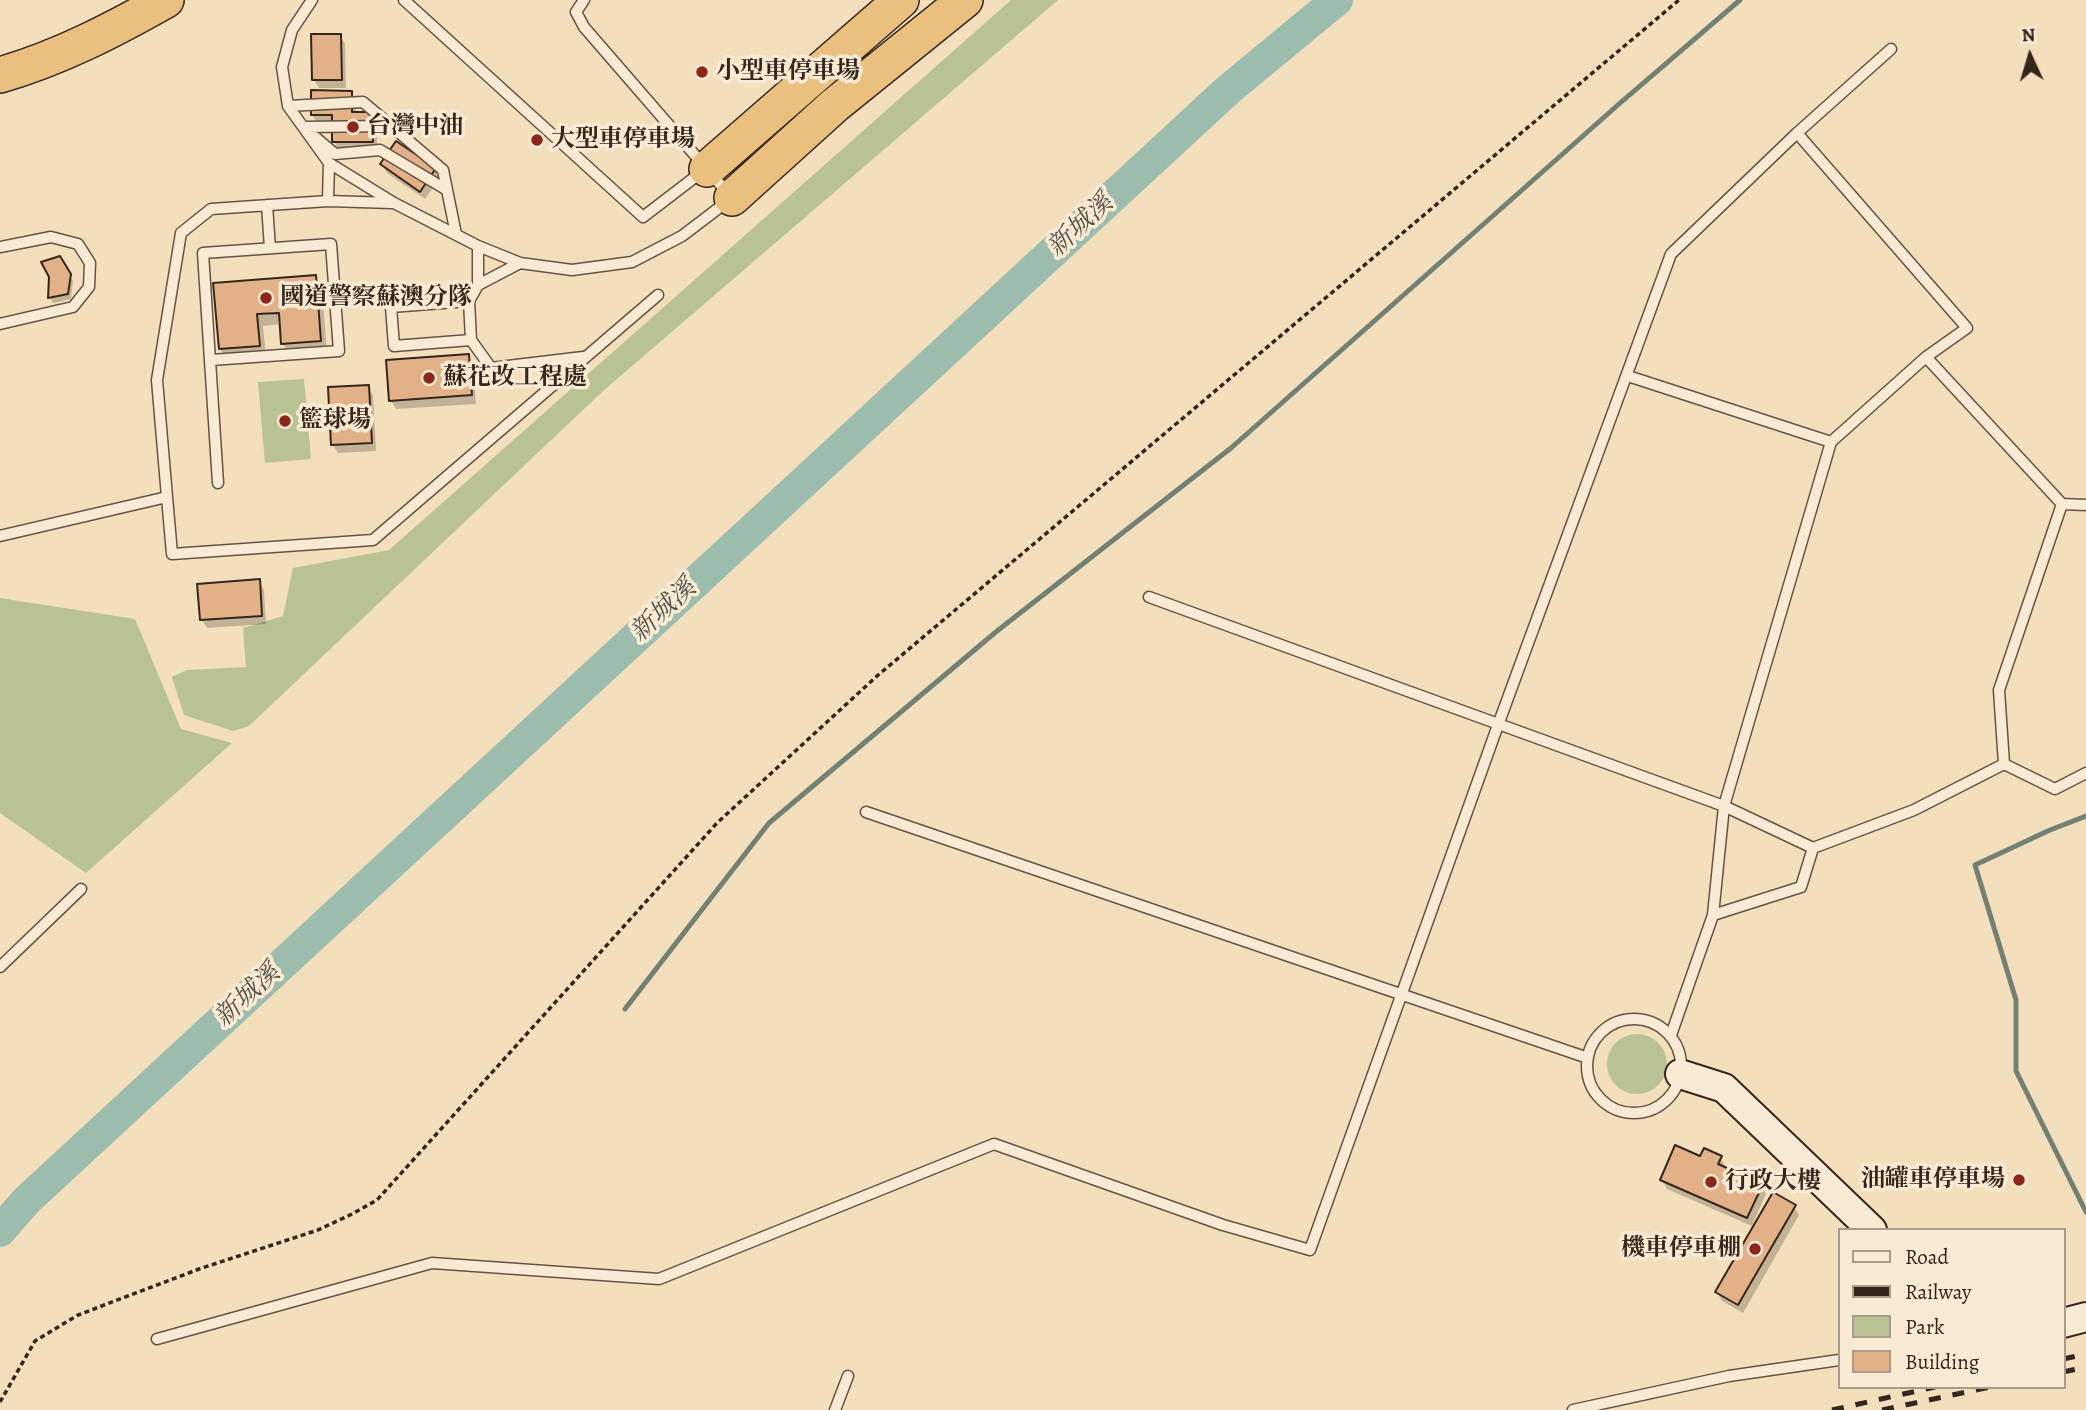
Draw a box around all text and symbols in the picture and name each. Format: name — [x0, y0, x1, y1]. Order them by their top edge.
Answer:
north arrow — [1995, 21, 2065, 91]
text: N — [2021, 22, 2036, 49]
place label: 小型車停車場 — [716, 58, 860, 86]
marker: 小型車停車場 — [694, 64, 710, 80]
place label: 台灣中油 — [367, 113, 463, 141]
marker: 台灣中油 — [345, 119, 361, 135]
place label: 大型車停車場 — [551, 126, 695, 154]
marker: 大型車停車場 — [529, 132, 545, 148]
water label: 新城溪 — [1042, 188, 1120, 264]
place label: 國道警察蘇澳分隊 — [280, 284, 472, 312]
marker: 國道警察蘇澳分隊 — [258, 290, 274, 306]
place label: 蘇花改工程處 — [443, 364, 587, 392]
marker: 蘇花改工程處 — [421, 370, 437, 386]
place label: 籃球場 — [299, 407, 371, 435]
marker: 籃球場 — [277, 413, 293, 429]
water label: 新城溪 — [625, 573, 703, 649]
water label: 新城溪 — [209, 958, 287, 1034]
place label: 油罐車停車場 — [1861, 1166, 2005, 1194]
place label: 行政大樓 — [1725, 1168, 1821, 1196]
marker: 油罐車停車場 — [2011, 1172, 2027, 1188]
marker: 行政大樓 — [1703, 1174, 1719, 1190]
legend — [1838, 1228, 2065, 1389]
place label: 機車停車棚 — [1621, 1235, 1741, 1263]
marker: 機車停車棚 — [1747, 1241, 1763, 1257]
text: Road — [1905, 1243, 1949, 1271]
text: Railway — [1905, 1278, 1971, 1306]
text: Park — [1905, 1313, 1944, 1341]
text: Building — [1905, 1348, 1979, 1376]

